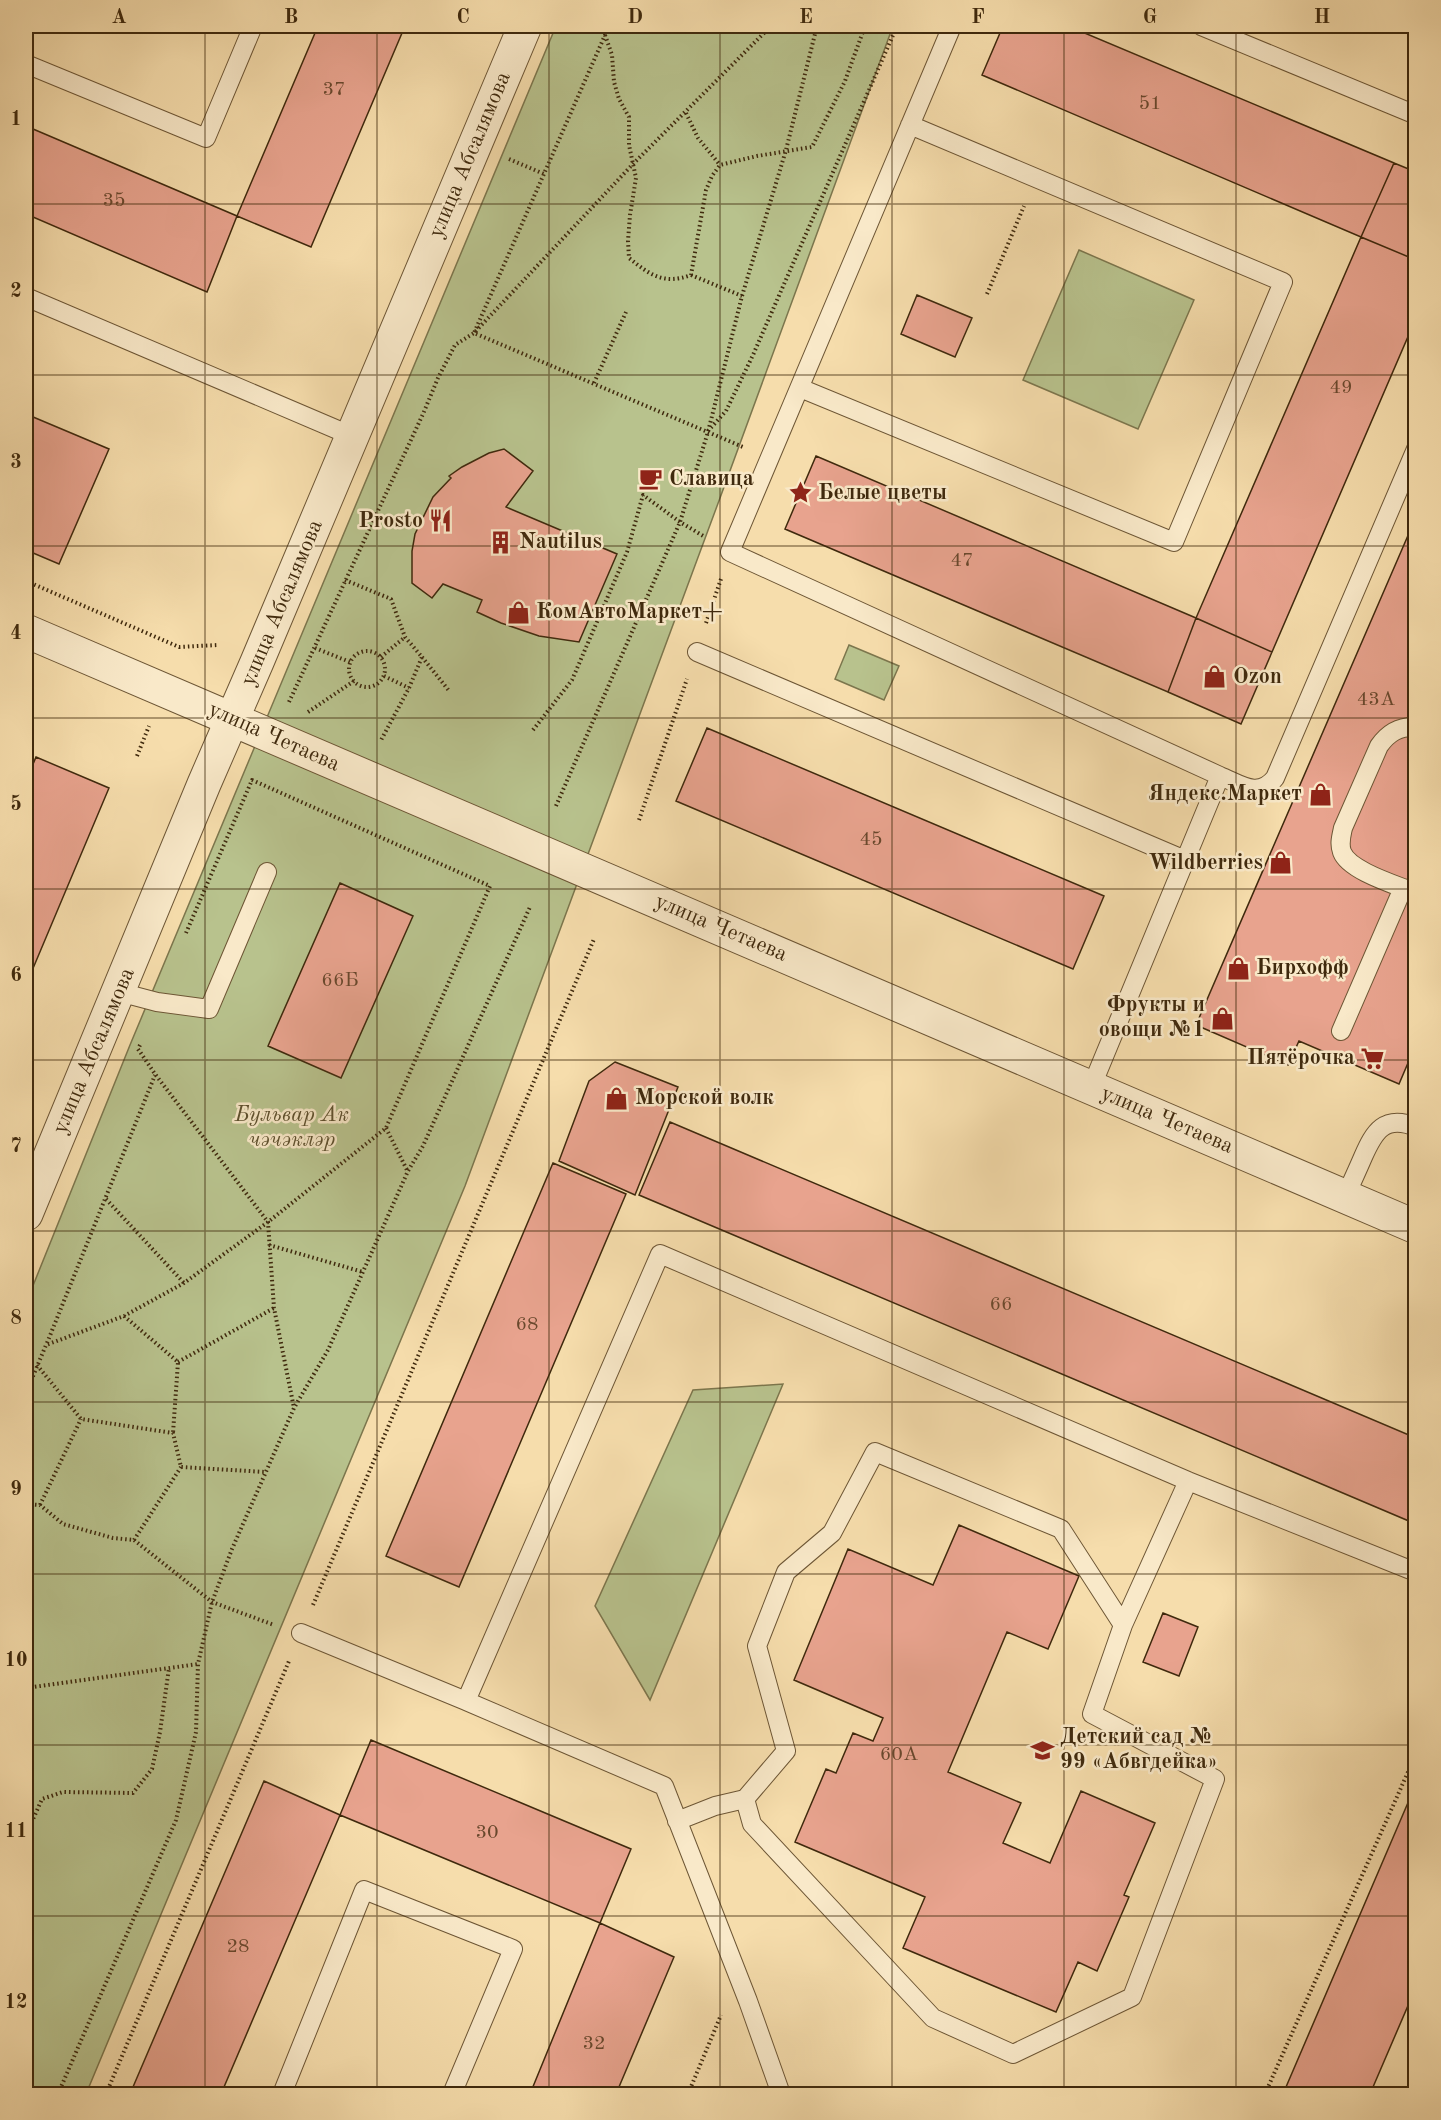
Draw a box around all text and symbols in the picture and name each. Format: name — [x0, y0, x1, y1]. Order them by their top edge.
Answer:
text: A — [111, 8, 127, 28]
text: B — [284, 8, 298, 28]
text: C — [456, 8, 470, 28]
text: D — [627, 8, 643, 28]
text: E — [799, 8, 813, 28]
text: F — [971, 8, 985, 28]
text: G — [1143, 8, 1157, 28]
text: H — [1314, 8, 1330, 28]
street label: улица Абсалямова — [425, 69, 515, 241]
house number: 37 — [322, 80, 346, 100]
house number: 51 — [1138, 94, 1162, 114]
text: 1 — [10, 110, 22, 130]
house number: 35 — [102, 191, 126, 211]
text: 2 — [10, 282, 22, 302]
house number: 49 — [1329, 378, 1353, 398]
text: 3 — [10, 453, 22, 473]
cafe icon: Славица — [638, 466, 664, 492]
place label: Славица — [669, 468, 754, 490]
place icon: Белые цветы — [787, 480, 813, 506]
place label: Белые цветы — [818, 482, 947, 504]
restaurant icon: Prosto — [428, 508, 454, 534]
place label: Prosto — [358, 510, 423, 532]
street label: улица Абсалямова — [237, 517, 327, 689]
building icon: Nautilus — [488, 529, 514, 555]
place label: Nautilus — [519, 531, 602, 553]
house number: 47 — [950, 551, 974, 571]
shop icon: КомАвтоМаркет+ — [505, 599, 531, 625]
place label: КомАвтоМаркет+ — [536, 601, 723, 623]
text: 4 — [10, 624, 22, 644]
shop icon: Ozon — [1202, 664, 1228, 690]
place label: Ozon — [1233, 666, 1282, 688]
house number: 43А — [1357, 690, 1395, 710]
street label: улица Четаева — [205, 698, 343, 776]
shop icon: Яндекс.Маркет — [1307, 781, 1333, 807]
place label: Яндекс.Маркет — [1148, 783, 1302, 805]
text: 5 — [10, 794, 22, 815]
house number: 45 — [859, 830, 883, 850]
shop icon: Wildberries — [1268, 850, 1294, 876]
place label: Wildberries — [1148, 852, 1263, 874]
street label: улица Четаева — [652, 890, 791, 966]
shop icon: Бирхофф — [1225, 955, 1251, 981]
place label: Бирхофф — [1256, 957, 1349, 980]
street label: улица Абсалямова — [49, 965, 139, 1137]
text: 6 — [10, 966, 22, 986]
house number: 66Б — [321, 971, 359, 991]
place label: Фрукты и овощи №1 — [1099, 994, 1205, 1041]
shop icon: Фрукты и овощи №1 — [1210, 1005, 1236, 1031]
supermarket icon: Пятёрочка — [1360, 1045, 1386, 1071]
place label: Пятёрочка — [1247, 1047, 1355, 1069]
street label: улица Четаева — [1098, 1082, 1237, 1158]
shop icon: Морской волк — [604, 1085, 630, 1111]
place label: Морской волк — [635, 1087, 774, 1109]
park label: Бульвар Ак чәчәкләр — [234, 1104, 349, 1151]
text: 7 — [10, 1137, 22, 1157]
house number: 66 — [989, 1295, 1013, 1315]
text: 8 — [10, 1309, 22, 1329]
house number: 68 — [515, 1315, 539, 1335]
text: 9 — [10, 1480, 22, 1500]
text: 10 — [4, 1651, 28, 1671]
place label: Детский сад № 99 «Абвгдейка» — [1060, 1726, 1218, 1773]
school or university icon: Детский сад № 99 «Абвгдейка» — [1029, 1737, 1055, 1763]
house number: 60А — [880, 1745, 918, 1765]
text: 11 — [4, 1822, 28, 1842]
house number: 30 — [475, 1823, 499, 1843]
house number: 28 — [226, 1937, 250, 1957]
text: 12 — [4, 1993, 28, 2013]
house number: 32 — [582, 2034, 606, 2054]

